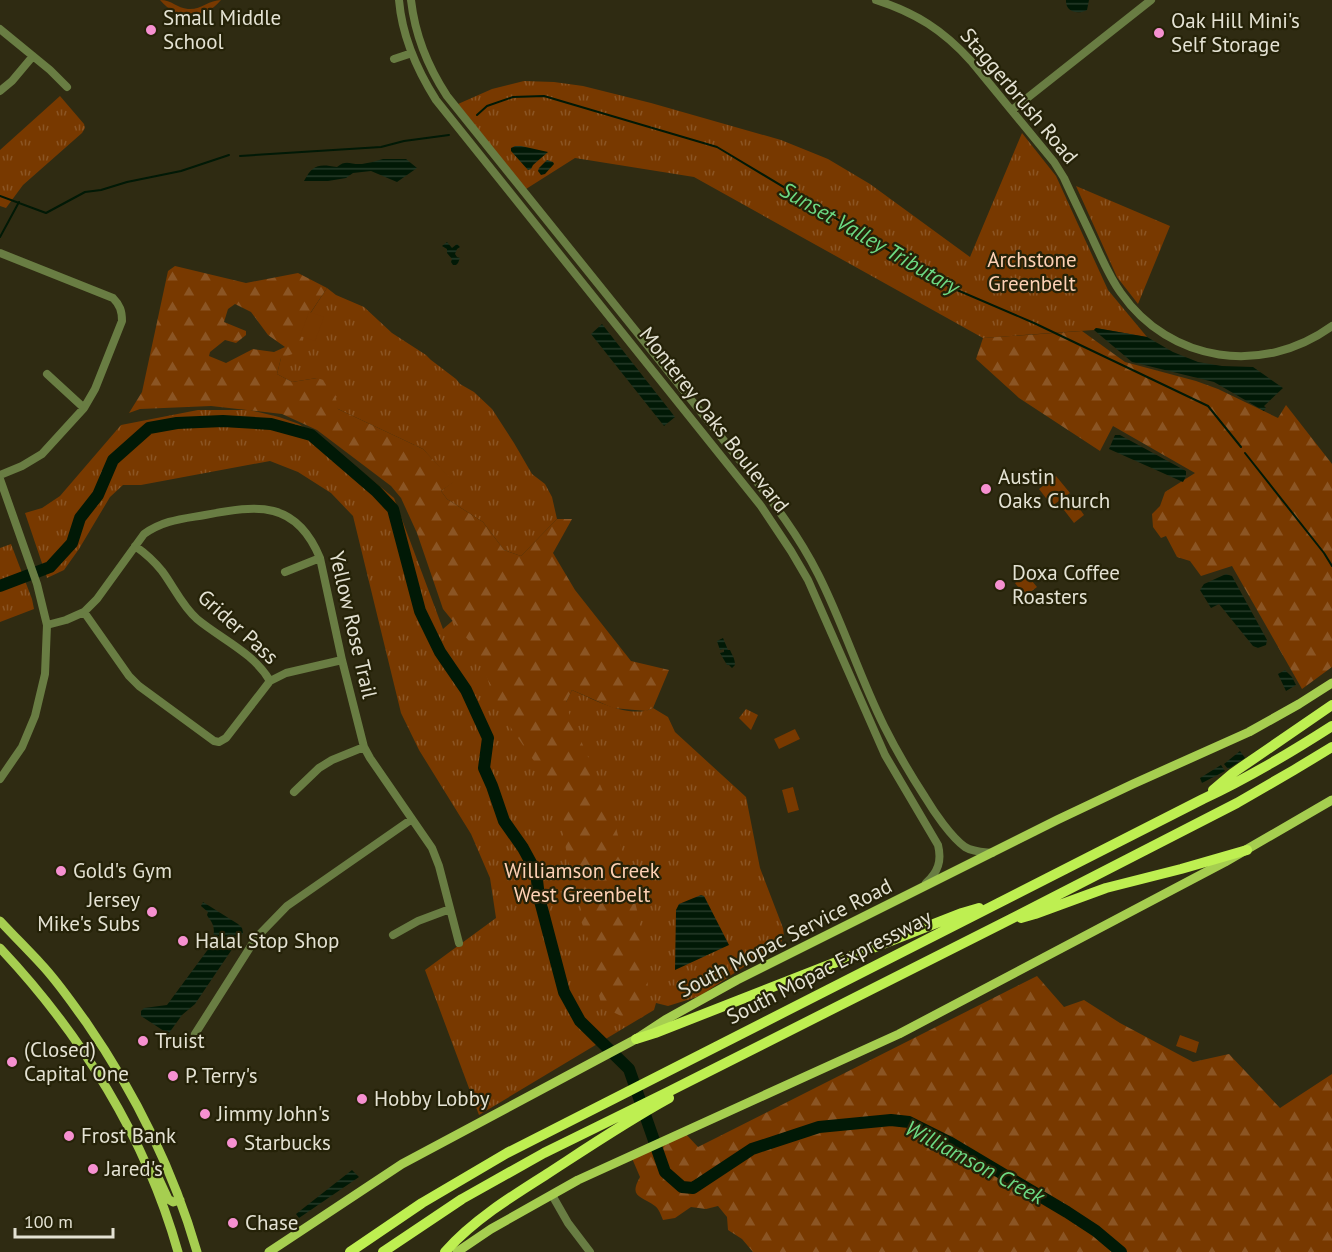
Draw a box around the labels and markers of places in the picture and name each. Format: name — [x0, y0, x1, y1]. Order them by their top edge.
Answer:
place label: Small Middle School — [163, 4, 281, 55]
place label: Oak Hill Mini's Self Storage — [1171, 7, 1300, 58]
marker: Small Middle School — [144, 23, 158, 37]
marker: Oak Hill Mini's Self Storage — [1152, 26, 1166, 40]
place label: Austin Oaks Church — [998, 463, 1110, 514]
marker: Austin Oaks Church — [979, 482, 993, 496]
place label: Doxa Coffee Roasters — [1012, 559, 1120, 610]
marker: Doxa Coffee Roasters — [993, 578, 1007, 592]
place label: Gold's Gym — [73, 857, 172, 884]
marker: Gold's Gym — [54, 864, 68, 878]
place label: Jersey Mike's Subs — [37, 886, 140, 937]
marker: Jersey Mike's Subs — [145, 905, 159, 919]
place label: Halal Stop Shop — [195, 927, 339, 954]
marker: Halal Stop Shop — [176, 934, 190, 948]
place label: Truist — [155, 1027, 205, 1054]
marker: Truist — [136, 1034, 150, 1048]
place label: (Closed) Capital One — [24, 1036, 129, 1087]
marker: (Closed) Capital One — [5, 1055, 19, 1069]
place label: P. Terry's — [185, 1062, 258, 1089]
marker: P. Terry's — [166, 1069, 180, 1083]
place label: Hobby Lobby — [374, 1085, 490, 1112]
marker: Hobby Lobby — [355, 1092, 369, 1106]
place label: Jimmy John's — [216, 1100, 330, 1127]
marker: Jimmy John's — [198, 1107, 212, 1121]
place label: Frost Bank — [81, 1122, 176, 1149]
marker: Frost Bank — [62, 1129, 76, 1143]
place label: Starbucks — [244, 1129, 331, 1156]
marker: Starbucks — [225, 1136, 239, 1150]
place label: Jared's — [104, 1155, 163, 1182]
marker: Jared's — [86, 1162, 100, 1176]
place label: Chase — [245, 1209, 298, 1236]
marker: Chase — [226, 1216, 240, 1230]

